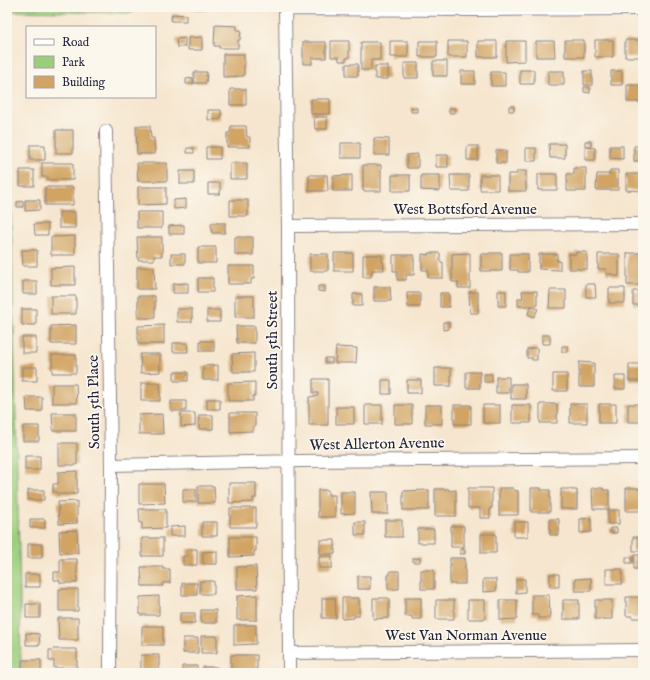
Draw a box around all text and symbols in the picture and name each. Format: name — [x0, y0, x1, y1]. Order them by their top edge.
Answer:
legend — [26, 26, 156, 98]
text: Road — [62, 35, 90, 50]
text: Park — [62, 55, 85, 70]
text: Building — [62, 75, 106, 90]
street label: West Bottsford Avenue — [393, 200, 537, 219]
street label: South 5th Street — [263, 290, 282, 390]
street label: South 5th Place — [84, 355, 104, 449]
street label: West Allerton Avenue — [309, 433, 445, 455]
street label: West Van Norman Avenue — [385, 626, 547, 645]

